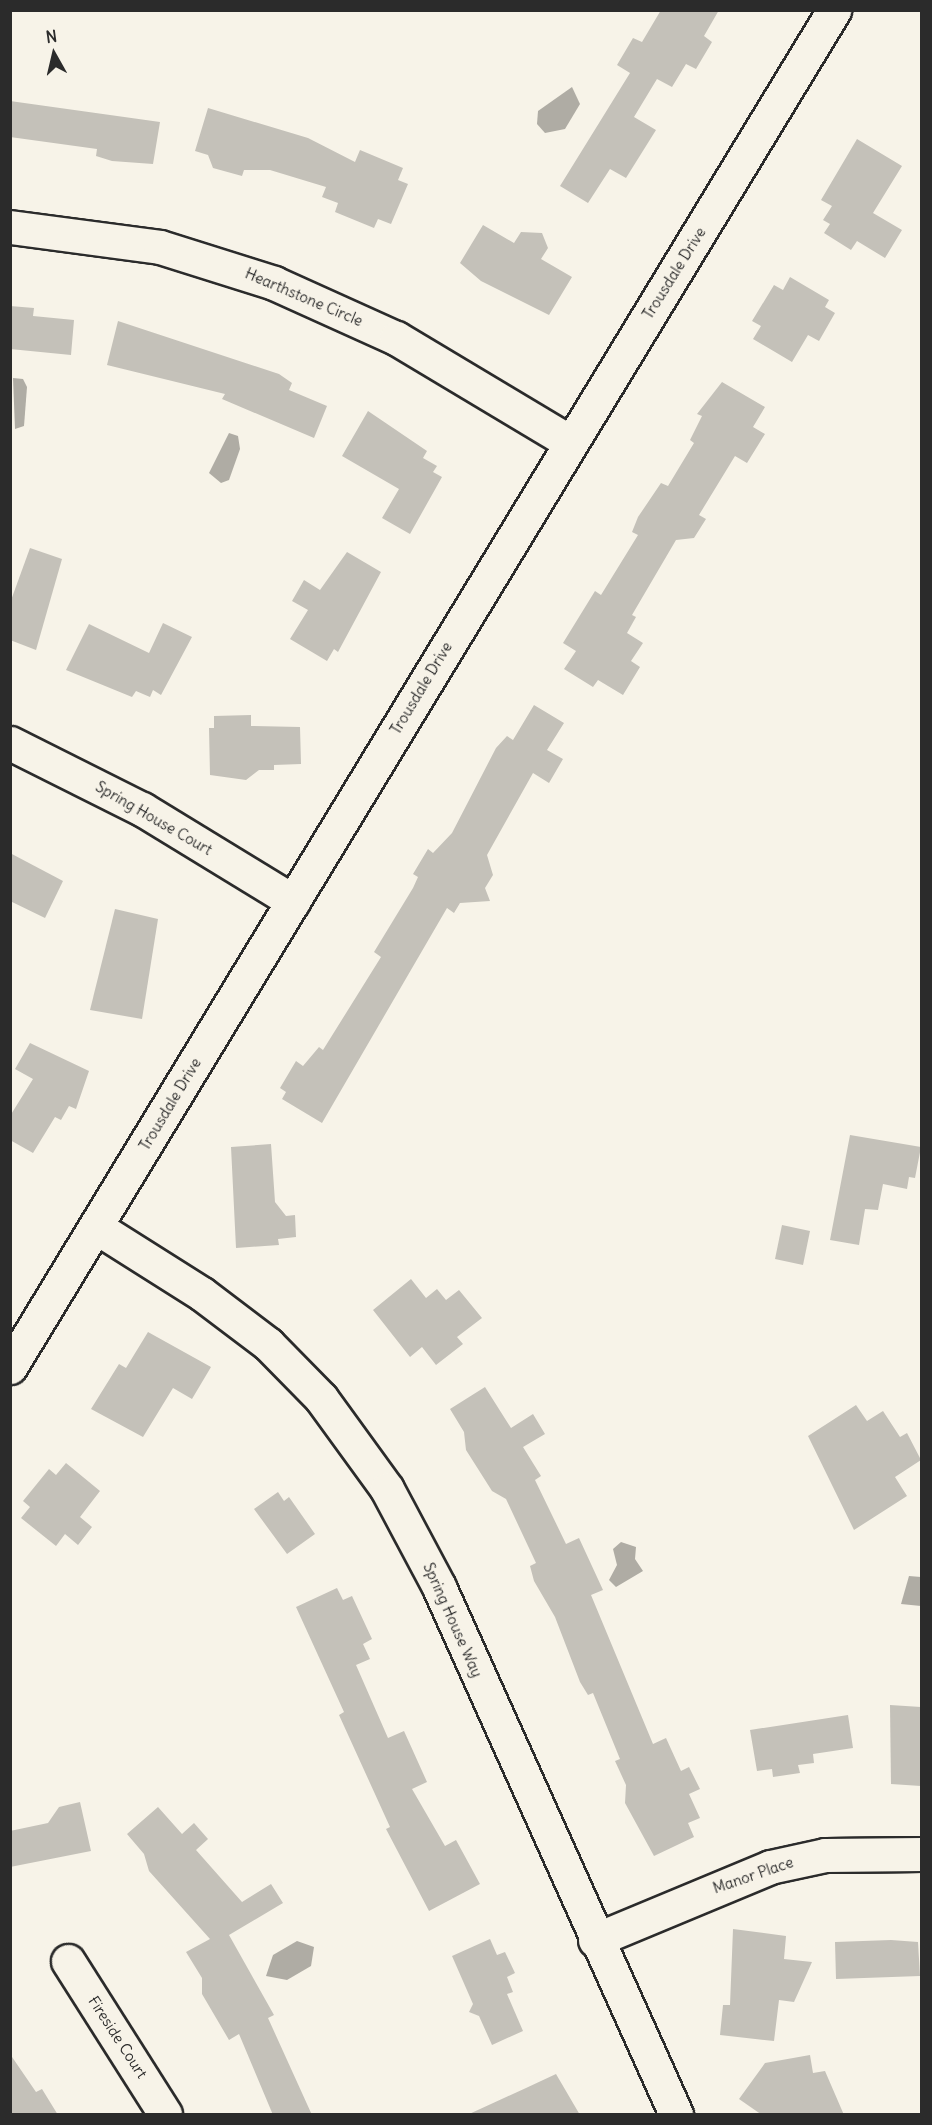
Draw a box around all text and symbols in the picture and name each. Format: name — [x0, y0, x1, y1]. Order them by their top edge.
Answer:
north arrow — [24, 24, 84, 84]
text: N — [45, 26, 58, 47]
street label: Trousdale Drive — [639, 224, 709, 322]
street label: Hearthstone Circle — [242, 264, 366, 330]
street label: Trousdale Drive — [386, 638, 456, 738]
street label: Spring House Court — [93, 777, 215, 859]
street label: Trousdale Drive — [135, 1054, 205, 1154]
street label: Spring House Way — [420, 1560, 486, 1680]
street label: Manor Place — [710, 1853, 796, 1897]
street label: Fireside Court — [85, 1993, 151, 2081]

